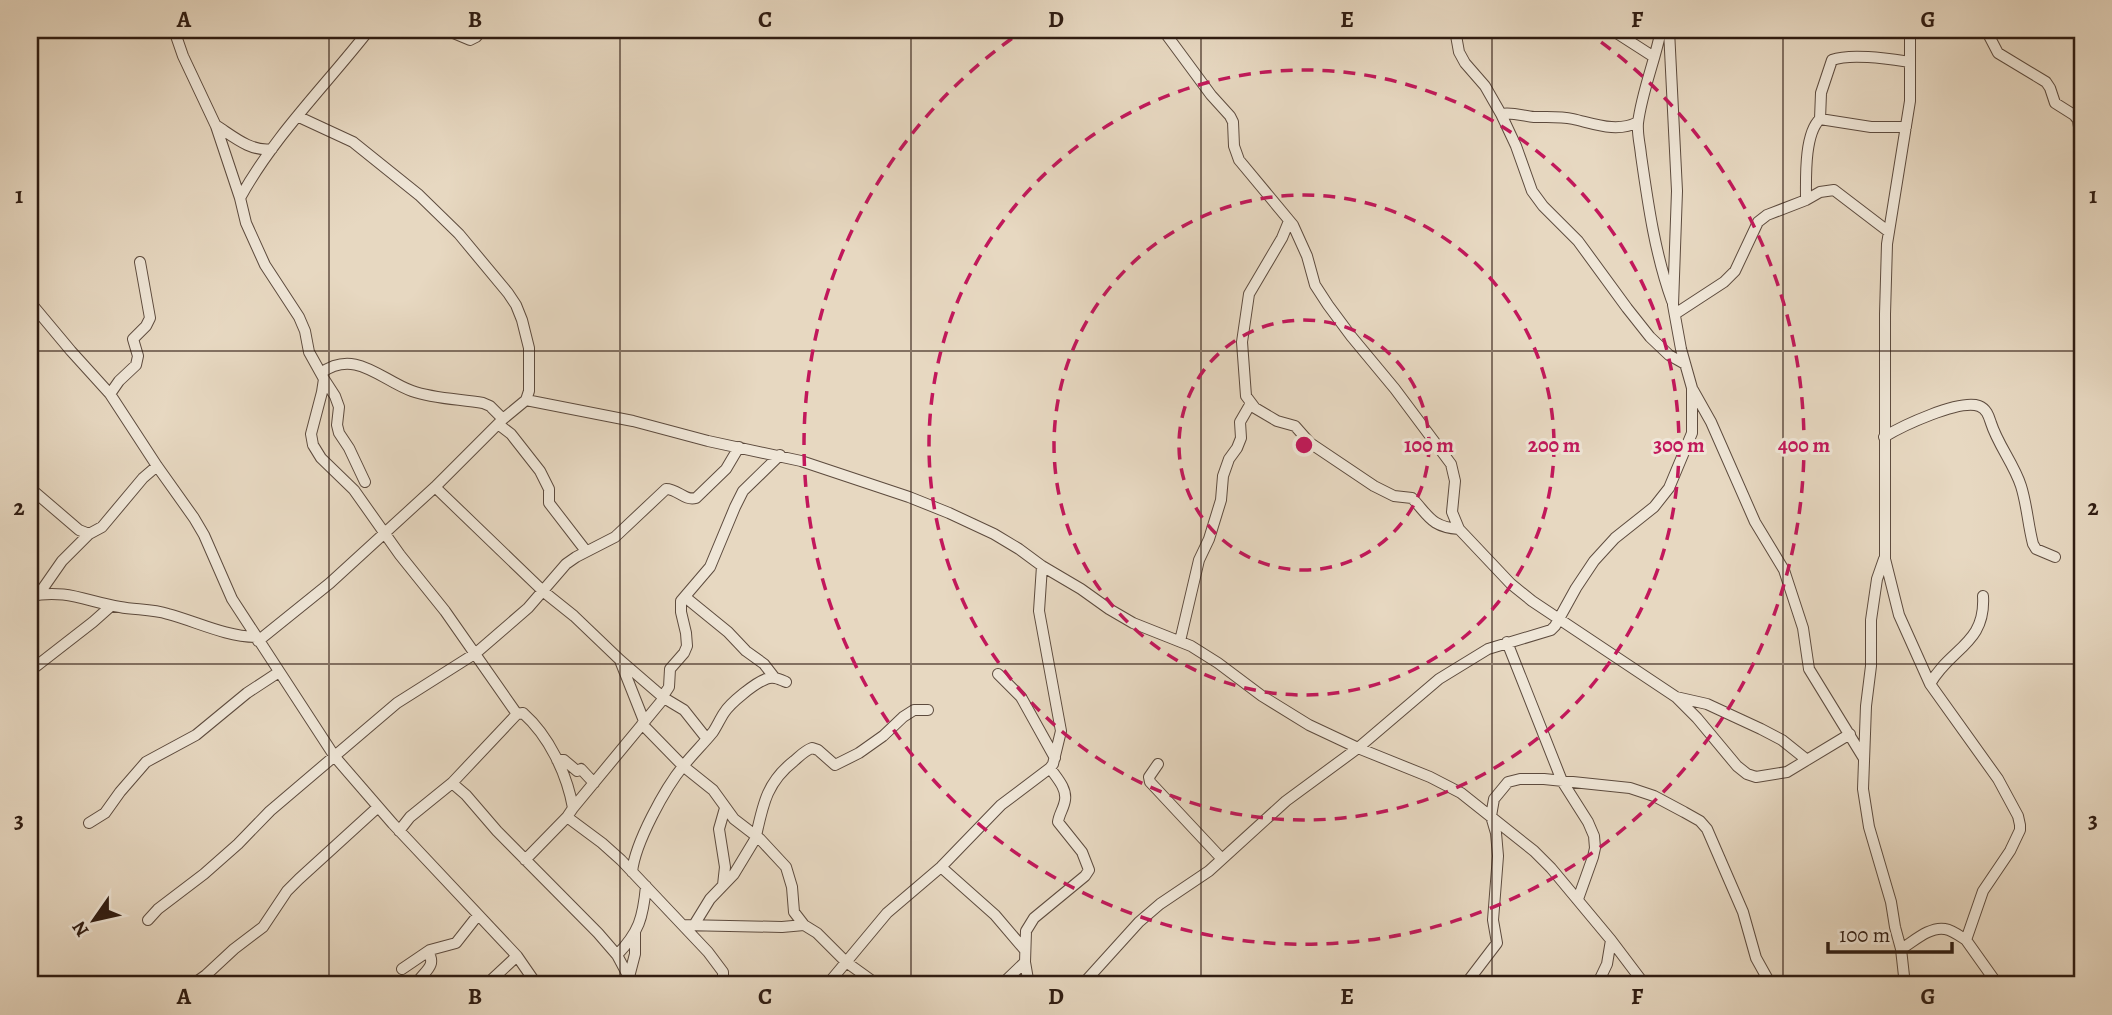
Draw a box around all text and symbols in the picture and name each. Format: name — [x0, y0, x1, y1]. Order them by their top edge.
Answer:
text: A — [176, 4, 192, 35]
text: B — [468, 4, 482, 35]
text: C — [758, 4, 772, 35]
text: D — [1048, 4, 1064, 35]
text: E — [1340, 4, 1354, 35]
text: F — [1631, 4, 1644, 35]
text: G — [1920, 4, 1936, 35]
text: 1 — [15, 180, 23, 211]
text: 1 — [2089, 180, 2097, 211]
text: 100 m — [1404, 431, 1454, 459]
text: 200 m — [1528, 431, 1581, 459]
text: 300 m — [1653, 431, 1705, 459]
text: 400 m — [1778, 431, 1831, 459]
centre of rings — [1292, 433, 1316, 457]
text: 2 — [13, 492, 25, 523]
text: 2 — [2087, 492, 2099, 523]
text: 3 — [14, 805, 24, 836]
text: 3 — [2088, 805, 2098, 836]
north arrow — [60, 886, 130, 956]
scale bar — [1828, 910, 1953, 954]
text: N — [66, 916, 95, 942]
text: 100 m — [1839, 921, 1890, 949]
text: A — [176, 981, 192, 1012]
text: B — [468, 981, 482, 1012]
text: C — [758, 981, 772, 1012]
text: D — [1048, 981, 1064, 1012]
text: E — [1340, 981, 1354, 1012]
text: F — [1631, 981, 1644, 1012]
text: G — [1920, 981, 1936, 1012]

